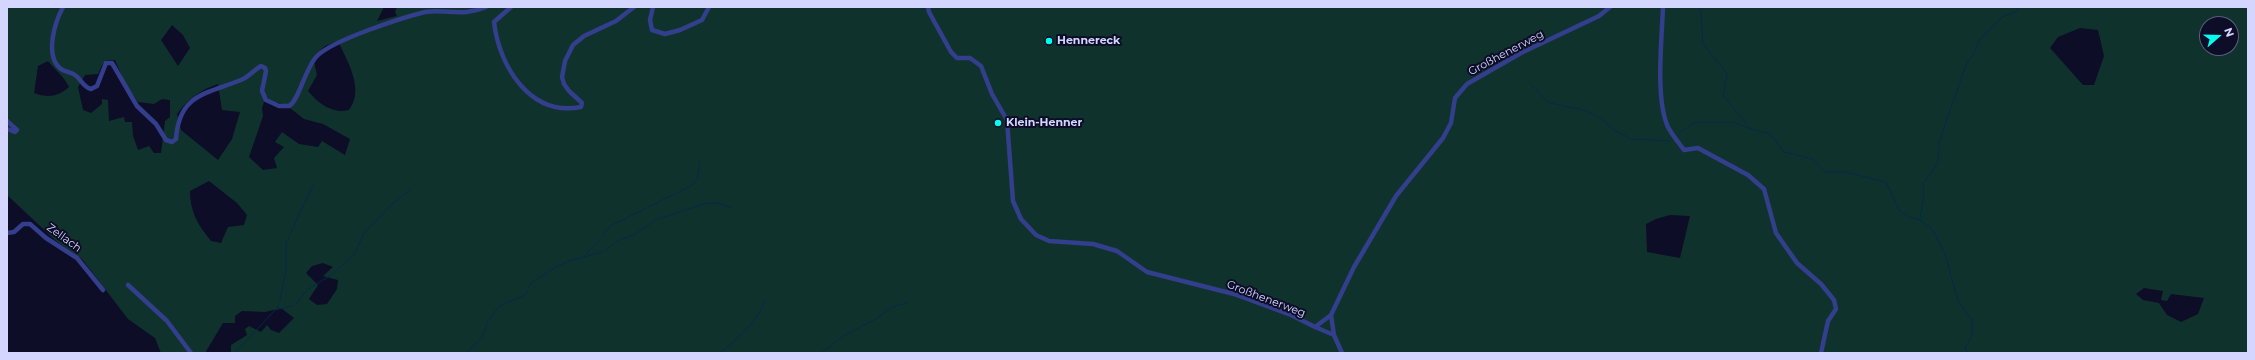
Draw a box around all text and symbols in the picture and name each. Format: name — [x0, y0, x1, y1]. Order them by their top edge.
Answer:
north arrow — [2199, 16, 2239, 56]
text: N — [2221, 26, 2237, 39]
street label: Großhenerweg — [1466, 28, 1546, 78]
place label: Hennereck — [1057, 34, 1120, 48]
marker: Hennereck — [1044, 36, 1054, 46]
place label: Klein-Henner — [1006, 116, 1082, 130]
marker: Klein-Henner — [993, 118, 1003, 128]
street label: Zellach — [44, 221, 84, 255]
street label: Großhenerweg — [1225, 278, 1307, 320]

